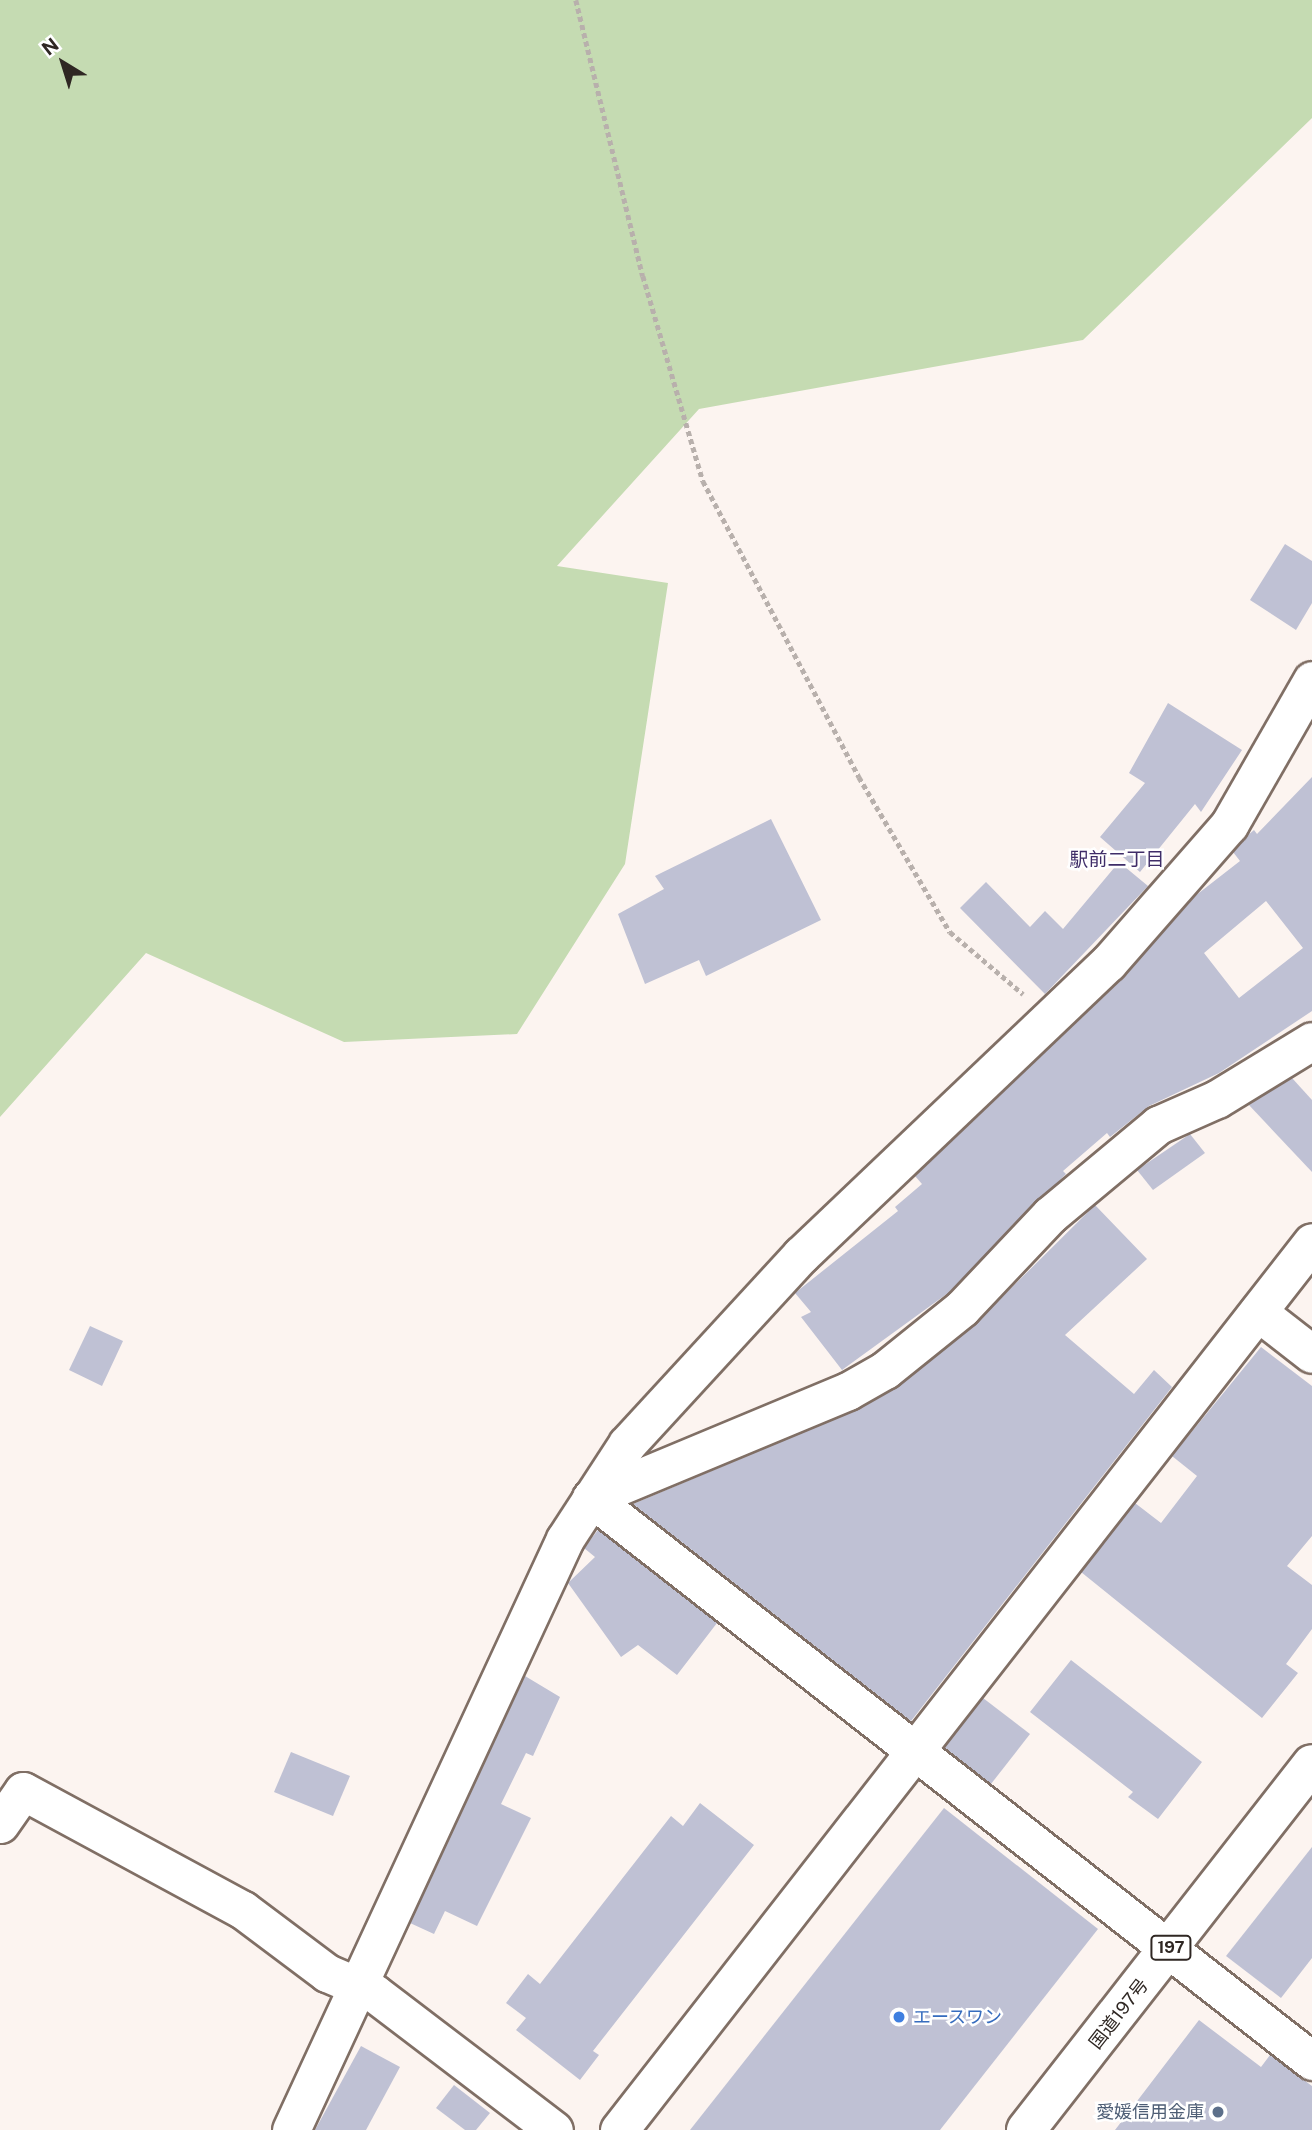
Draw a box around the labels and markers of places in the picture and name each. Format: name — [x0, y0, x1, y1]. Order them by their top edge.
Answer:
place label: エースワン — [913, 2006, 1003, 2028]
marker: エースワン — [891, 2009, 907, 2025]
place label: 愛媛信用金庫 — [1096, 2101, 1204, 2123]
marker: 愛媛信用金庫 — [1210, 2104, 1226, 2120]

